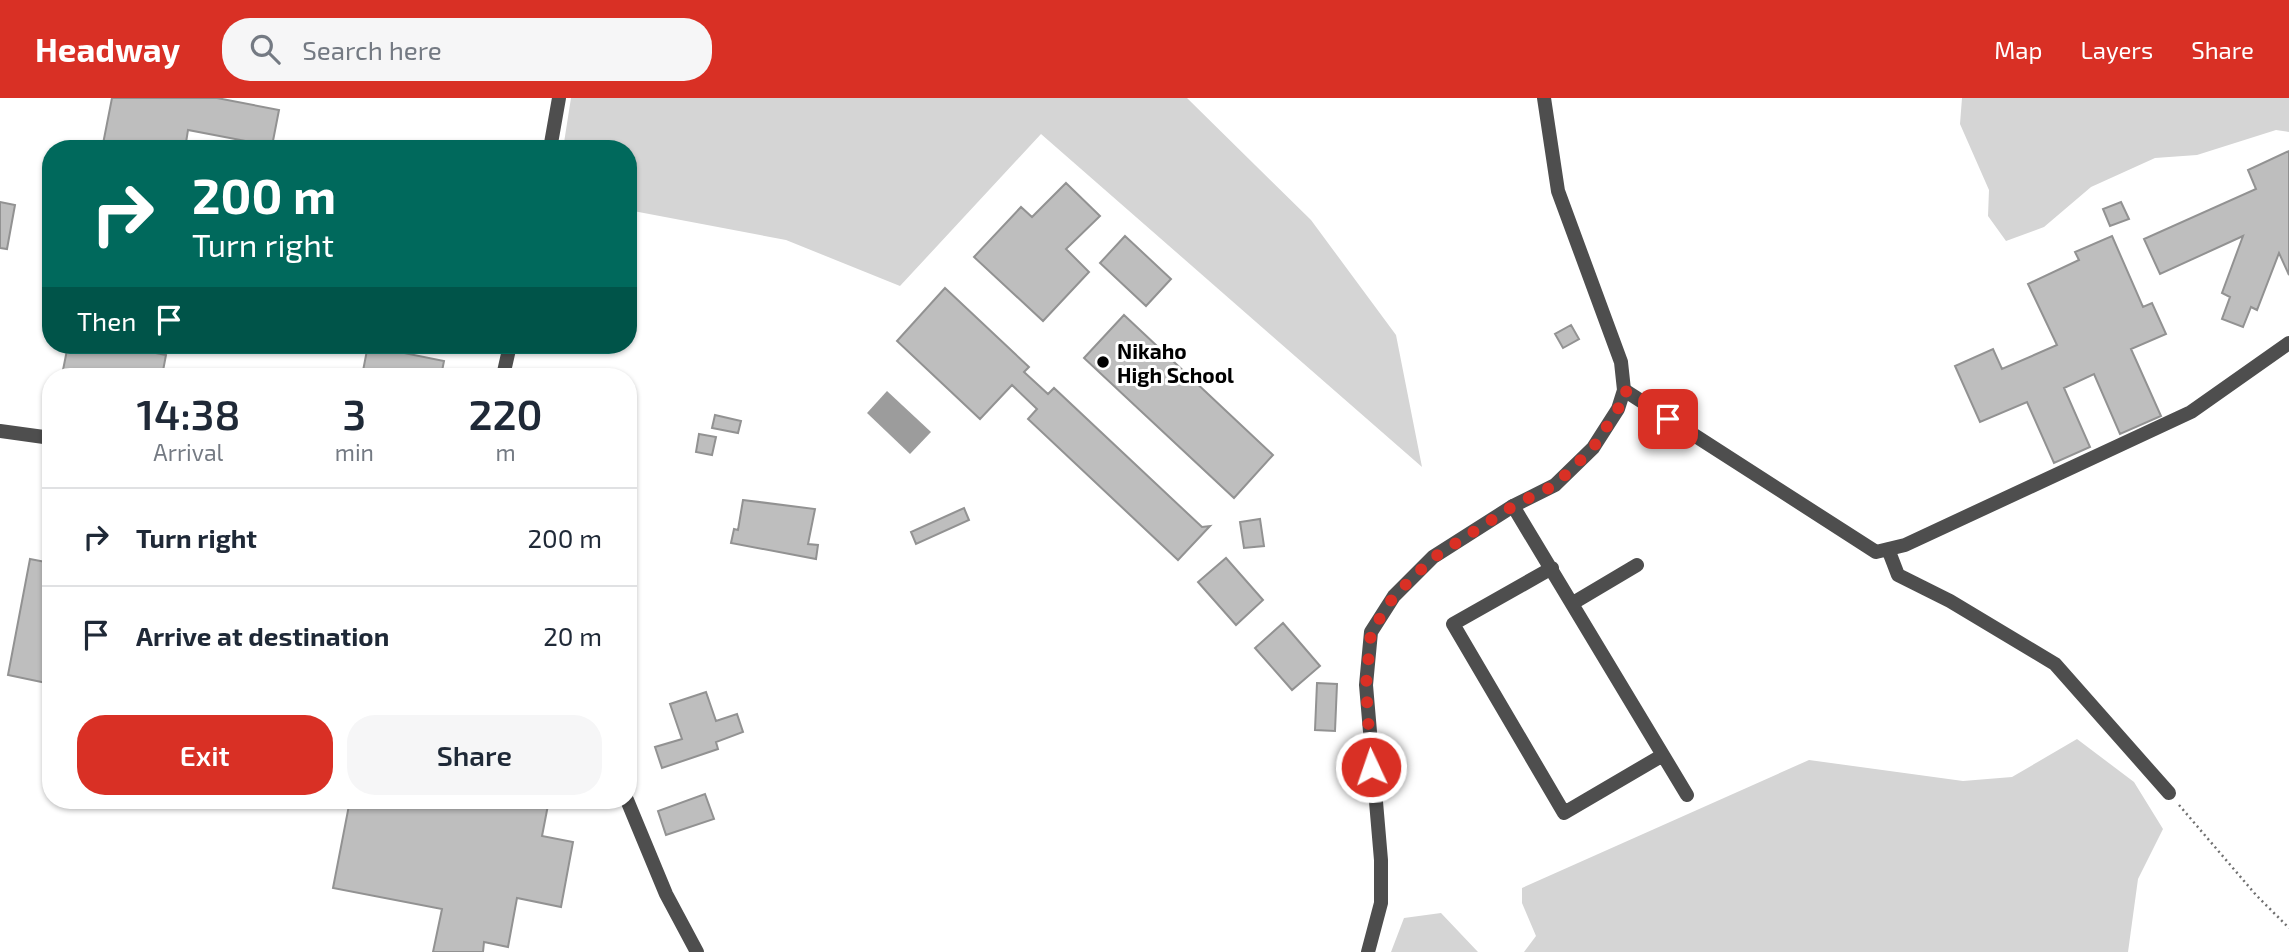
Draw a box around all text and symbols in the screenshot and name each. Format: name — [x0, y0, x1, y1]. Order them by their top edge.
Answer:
search box — [222, 18, 712, 81]
text: Headway — [35, 29, 180, 69]
icon: search — [246, 30, 284, 68]
text: Search here — [302, 34, 442, 65]
text: Map — [1994, 35, 2042, 64]
text: Layers — [2080, 35, 2153, 64]
text: Share — [2191, 35, 2254, 64]
text: 200 m — [192, 165, 336, 224]
icon: right — [77, 168, 168, 259]
text: Turn right — [192, 225, 334, 263]
icon: arrive — [150, 301, 188, 339]
text: Then — [77, 305, 136, 336]
place label: Nikaho High School — [1117, 338, 1234, 387]
marker: Nikaho High School — [1095, 354, 1111, 370]
text: 14:38 — [136, 388, 240, 438]
text: 3 — [343, 388, 366, 438]
text: 220 — [468, 388, 543, 438]
pin — [1638, 389, 1698, 449]
icon: arrive — [1649, 400, 1687, 438]
text: Arrival — [153, 438, 223, 466]
text: min — [335, 438, 374, 466]
text: m — [495, 438, 516, 466]
icon: right — [77, 518, 115, 556]
text: Turn right — [136, 522, 257, 553]
text: 200 m — [527, 522, 602, 553]
icon: arrive — [77, 616, 115, 654]
text: Arrive at destination — [136, 620, 389, 651]
text: 20 m — [543, 620, 602, 651]
button: Exit — [77, 715, 333, 795]
button: Share — [347, 715, 602, 795]
position arrow — [1334, 730, 1408, 804]

